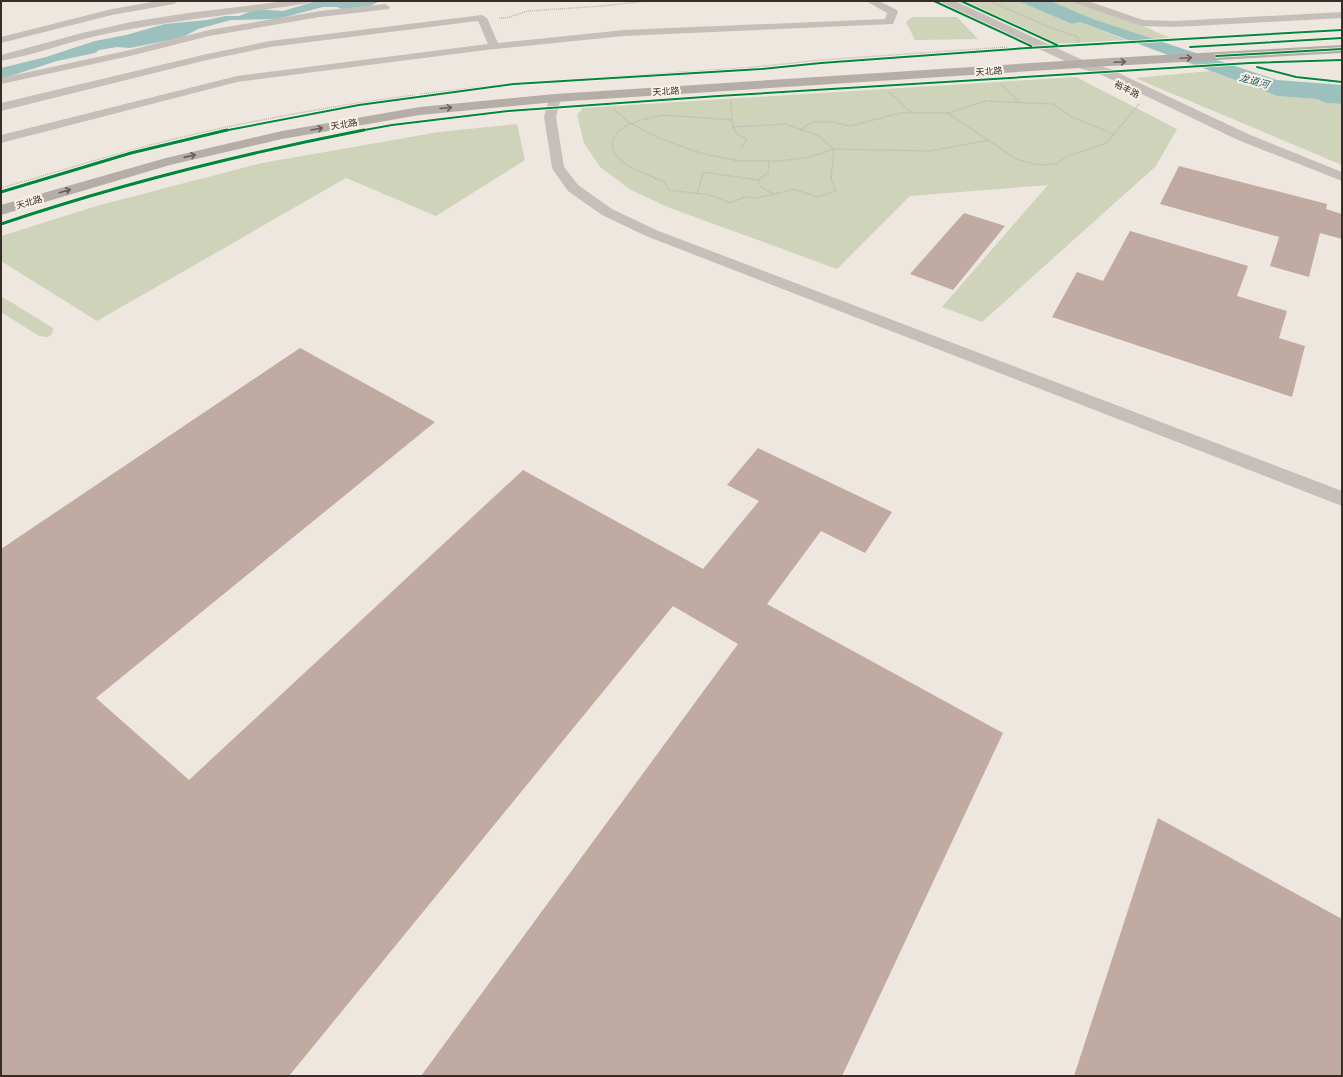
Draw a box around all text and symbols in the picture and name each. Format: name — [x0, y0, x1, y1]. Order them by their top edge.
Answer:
one-way arrow — [1179, 55, 1192, 62]
one-way arrow — [1113, 58, 1126, 65]
street label: 天北路 — [975, 65, 1003, 77]
water label: 龙道河 — [1238, 71, 1272, 92]
street label: 裕丰路 — [1112, 78, 1142, 100]
street label: 天北路 — [652, 85, 680, 97]
one-way arrow — [439, 105, 452, 112]
street label: 天北路 — [330, 116, 358, 132]
one-way arrow — [311, 125, 324, 133]
one-way arrow — [184, 152, 197, 159]
one-way arrow — [59, 187, 72, 194]
street label: 天北路 — [14, 193, 44, 211]

